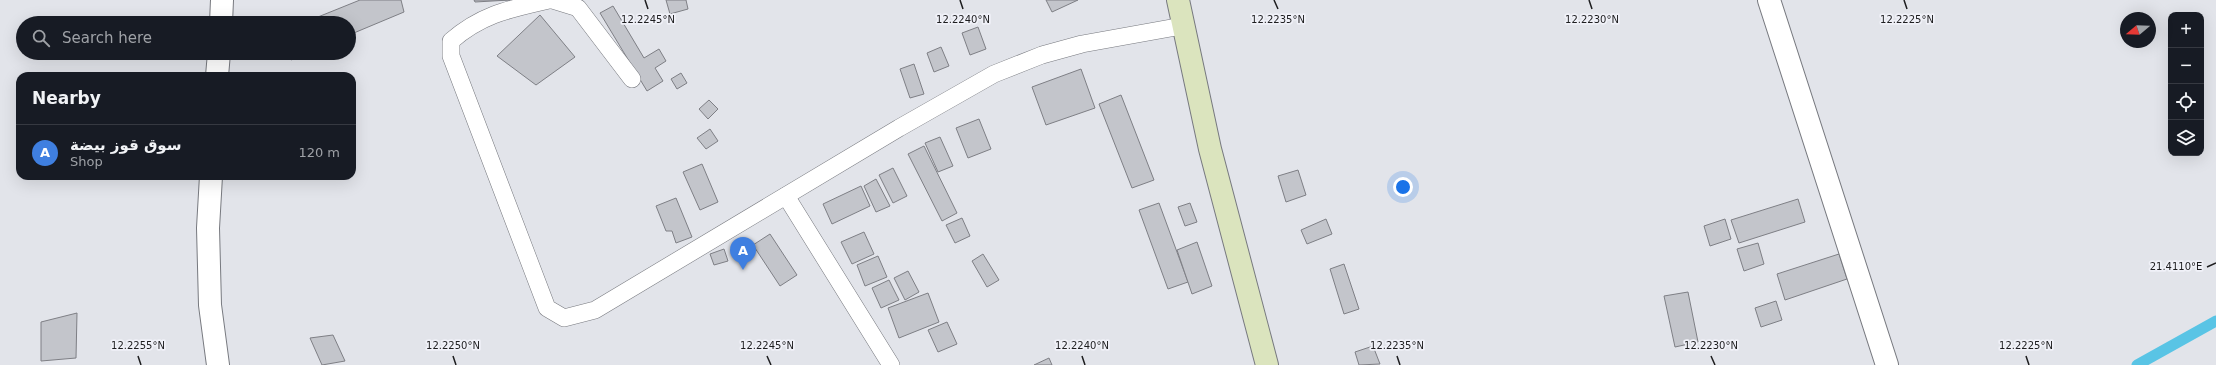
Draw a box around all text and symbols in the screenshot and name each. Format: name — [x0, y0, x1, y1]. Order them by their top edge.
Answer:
north arrow — [2120, 12, 2156, 48]
map controls — [2168, 12, 2204, 156]
button: + — [2168, 12, 2204, 48]
text: 12.2245°N — [621, 14, 675, 25]
text: 12.2240°N — [936, 14, 990, 25]
text: 12.2235°N — [1251, 14, 1305, 25]
text: 12.2230°N — [1565, 14, 1619, 25]
text: 12.2225°N — [1880, 14, 1934, 25]
search box — [16, 16, 356, 60]
icon: search — [30, 27, 52, 49]
text: Search here — [62, 29, 152, 47]
button: − — [2168, 48, 2204, 84]
button: locate — [2168, 84, 2204, 120]
text: Nearby — [32, 88, 101, 108]
button: layers — [2168, 120, 2204, 156]
text: سوق قوز بيضة — [70, 136, 182, 154]
text: A — [40, 145, 50, 160]
text: 120 m — [298, 145, 340, 160]
text: Shop — [70, 154, 103, 169]
your location — [1393, 177, 1413, 197]
pin: A — [730, 237, 756, 270]
text: 21.4110°E — [2150, 261, 2202, 272]
text: 12.2255°N — [111, 340, 165, 351]
text: 12.2250°N — [426, 340, 480, 351]
text: 12.2245°N — [740, 340, 794, 351]
text: 12.2240°N — [1055, 340, 1109, 351]
text: 12.2235°N — [1370, 340, 1424, 351]
text: 12.2230°N — [1684, 340, 1738, 351]
text: 12.2225°N — [1999, 340, 2053, 351]

